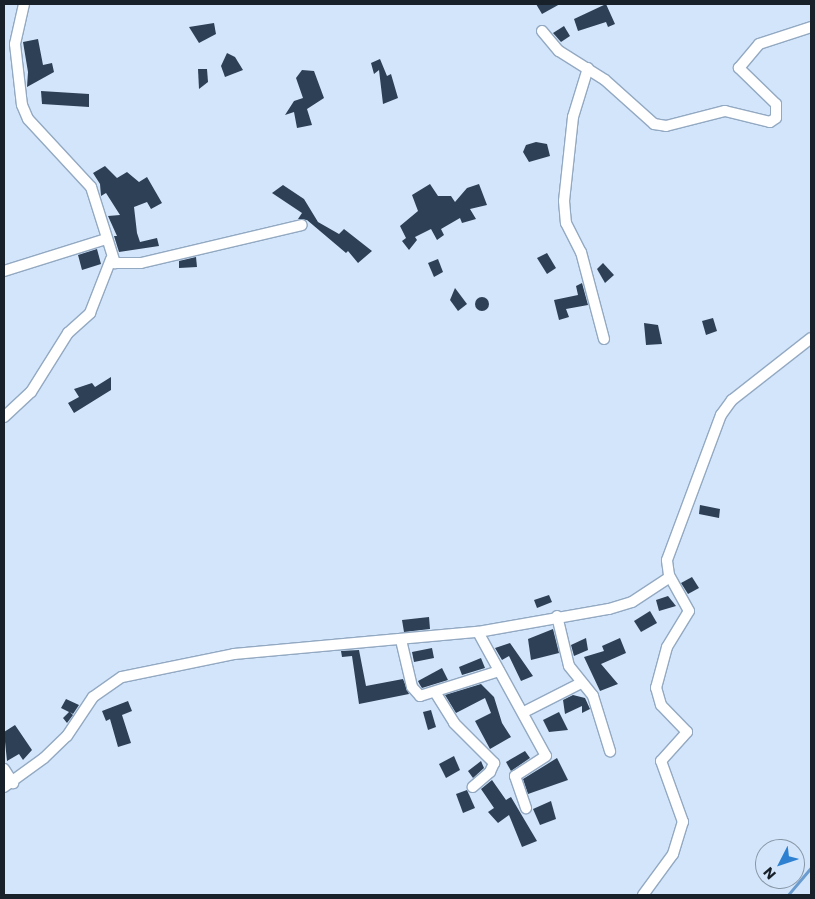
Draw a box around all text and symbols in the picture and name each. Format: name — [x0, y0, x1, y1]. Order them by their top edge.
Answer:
north arrow — [755, 839, 805, 889]
text: N — [758, 863, 780, 884]

